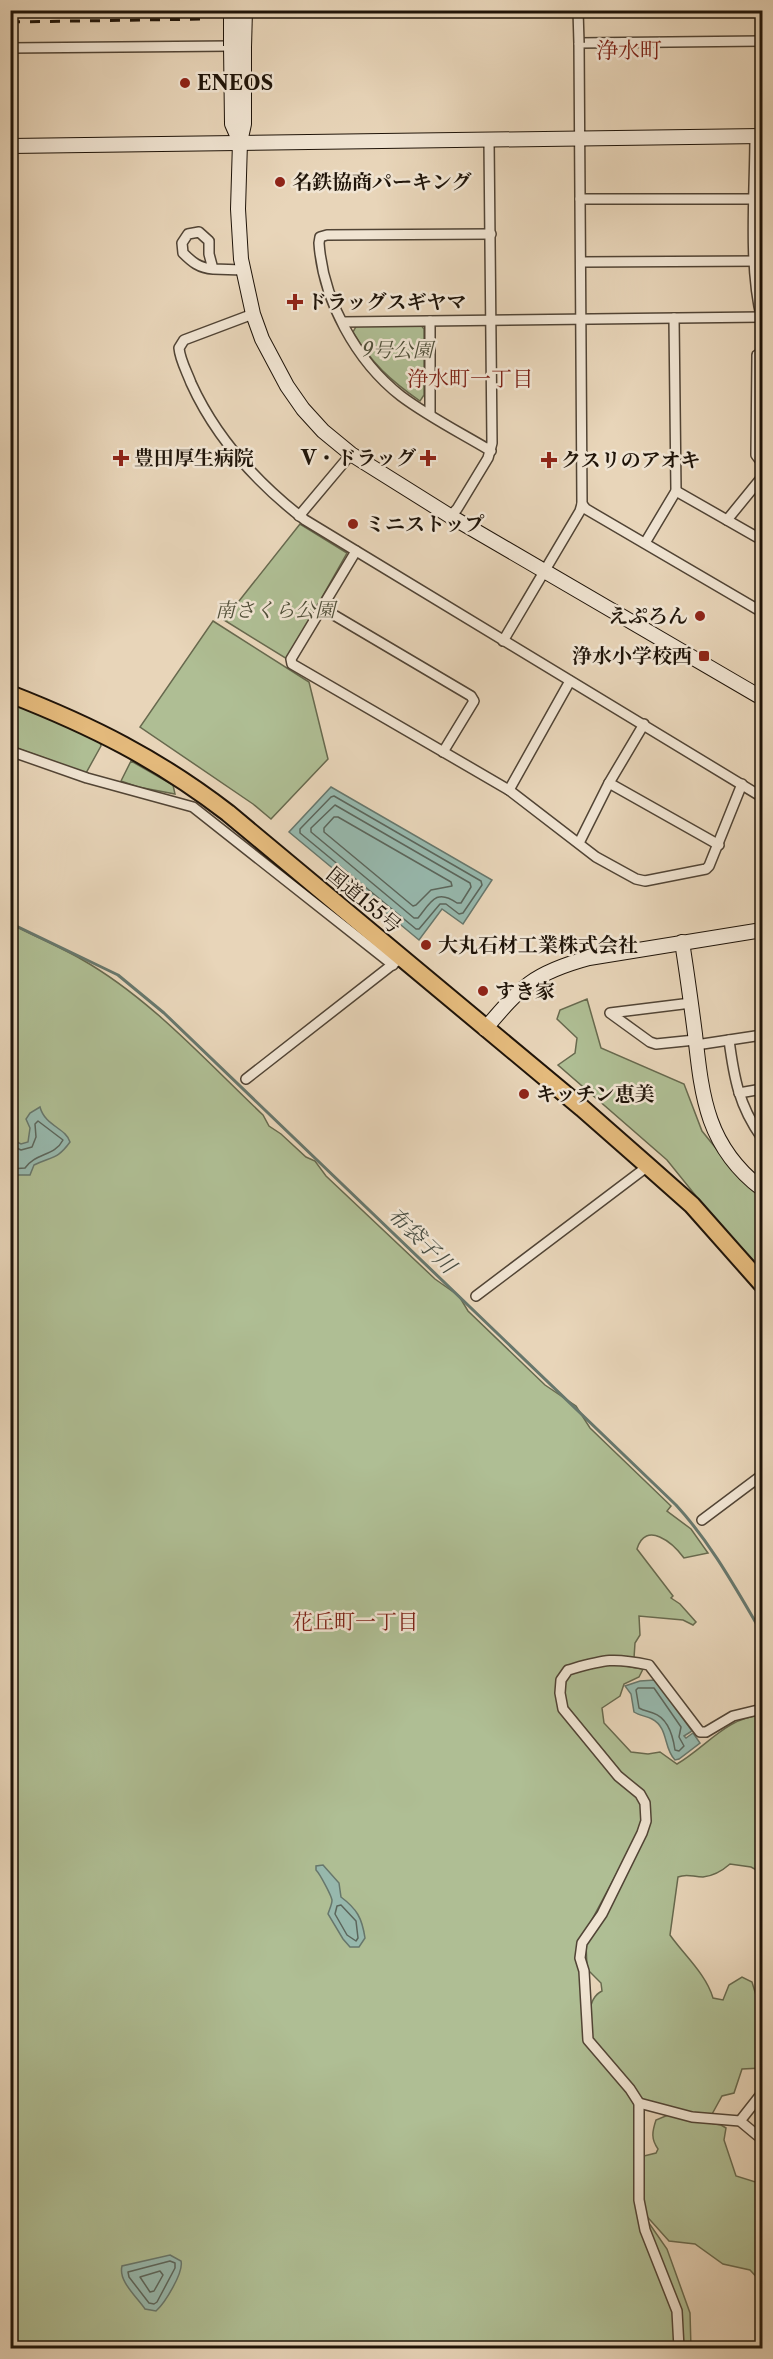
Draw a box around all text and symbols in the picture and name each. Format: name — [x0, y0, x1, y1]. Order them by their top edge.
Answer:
district label: 浄水町 — [596, 37, 662, 64]
place label: ENEOS — [197, 71, 273, 95]
marker: ENEOS — [178, 76, 192, 90]
place label: 名鉄協商パーキング — [292, 170, 471, 194]
marker: 名鉄協商パーキング — [273, 175, 287, 189]
place label: ドラッグスギヤマ — [307, 290, 466, 314]
marker: ドラッグスギヤマ — [288, 295, 302, 309]
park label: 9号公園 — [361, 338, 436, 362]
district label: 浄水町一丁目 — [407, 366, 533, 391]
place label: 豊田厚生病院 — [134, 446, 254, 470]
place label: V・ドラッグ — [300, 446, 416, 470]
place label: クスリのアオキ — [561, 448, 701, 472]
marker: 豊田厚生病院 — [112, 449, 130, 467]
marker: V・ドラッグ — [421, 451, 435, 465]
marker: クスリのアオキ — [542, 453, 556, 467]
place label: ミニストップ — [365, 512, 484, 536]
marker: ミニストップ — [346, 517, 360, 531]
park label: 南さくら公園 — [215, 598, 338, 622]
place label: えぷろん — [608, 604, 688, 628]
marker: えぷろん — [693, 609, 707, 623]
place label: 浄水小学校西 — [572, 644, 692, 668]
marker: 浄水小学校西 — [697, 649, 711, 663]
street label: 国道155号 — [322, 862, 406, 938]
place label: 大丸石材工業株式会社 — [438, 933, 638, 957]
marker: 大丸石材工業株式会社 — [419, 938, 433, 952]
place label: すき家 — [495, 979, 555, 1003]
marker: すき家 — [476, 984, 490, 998]
place label: キッチン恵美 — [536, 1082, 655, 1106]
marker: キッチン恵美 — [517, 1087, 531, 1101]
water label: 布袋子川 — [383, 1202, 462, 1280]
district label: 花丘町一丁目 — [292, 1609, 418, 1634]

